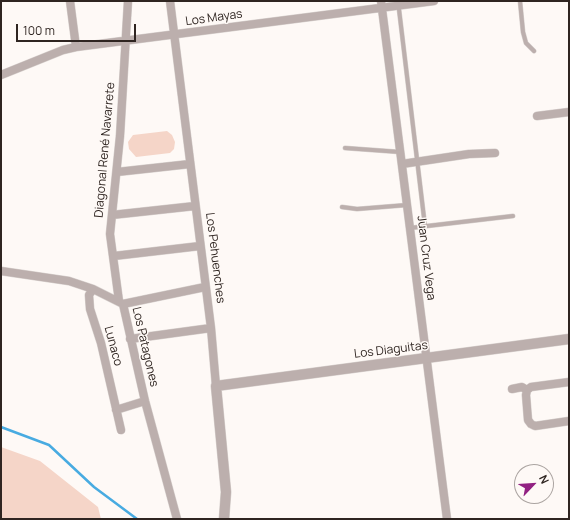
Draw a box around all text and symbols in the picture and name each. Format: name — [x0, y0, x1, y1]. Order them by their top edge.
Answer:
street label: Los Mayas — [185, 7, 243, 29]
scale bar — [18, 16, 138, 42]
text: 100 m — [23, 22, 55, 39]
street label: Diagonal René Navarrete — [92, 82, 118, 218]
street label: Los Pehuenches — [202, 212, 228, 304]
street label: Juan Cruz Vega — [414, 215, 438, 301]
street label: Los Patagones — [129, 306, 161, 388]
street label: Lunaco — [101, 325, 125, 367]
street label: Los Diaguitas — [353, 338, 429, 362]
north arrow — [514, 464, 554, 504]
text: N — [536, 472, 553, 486]

